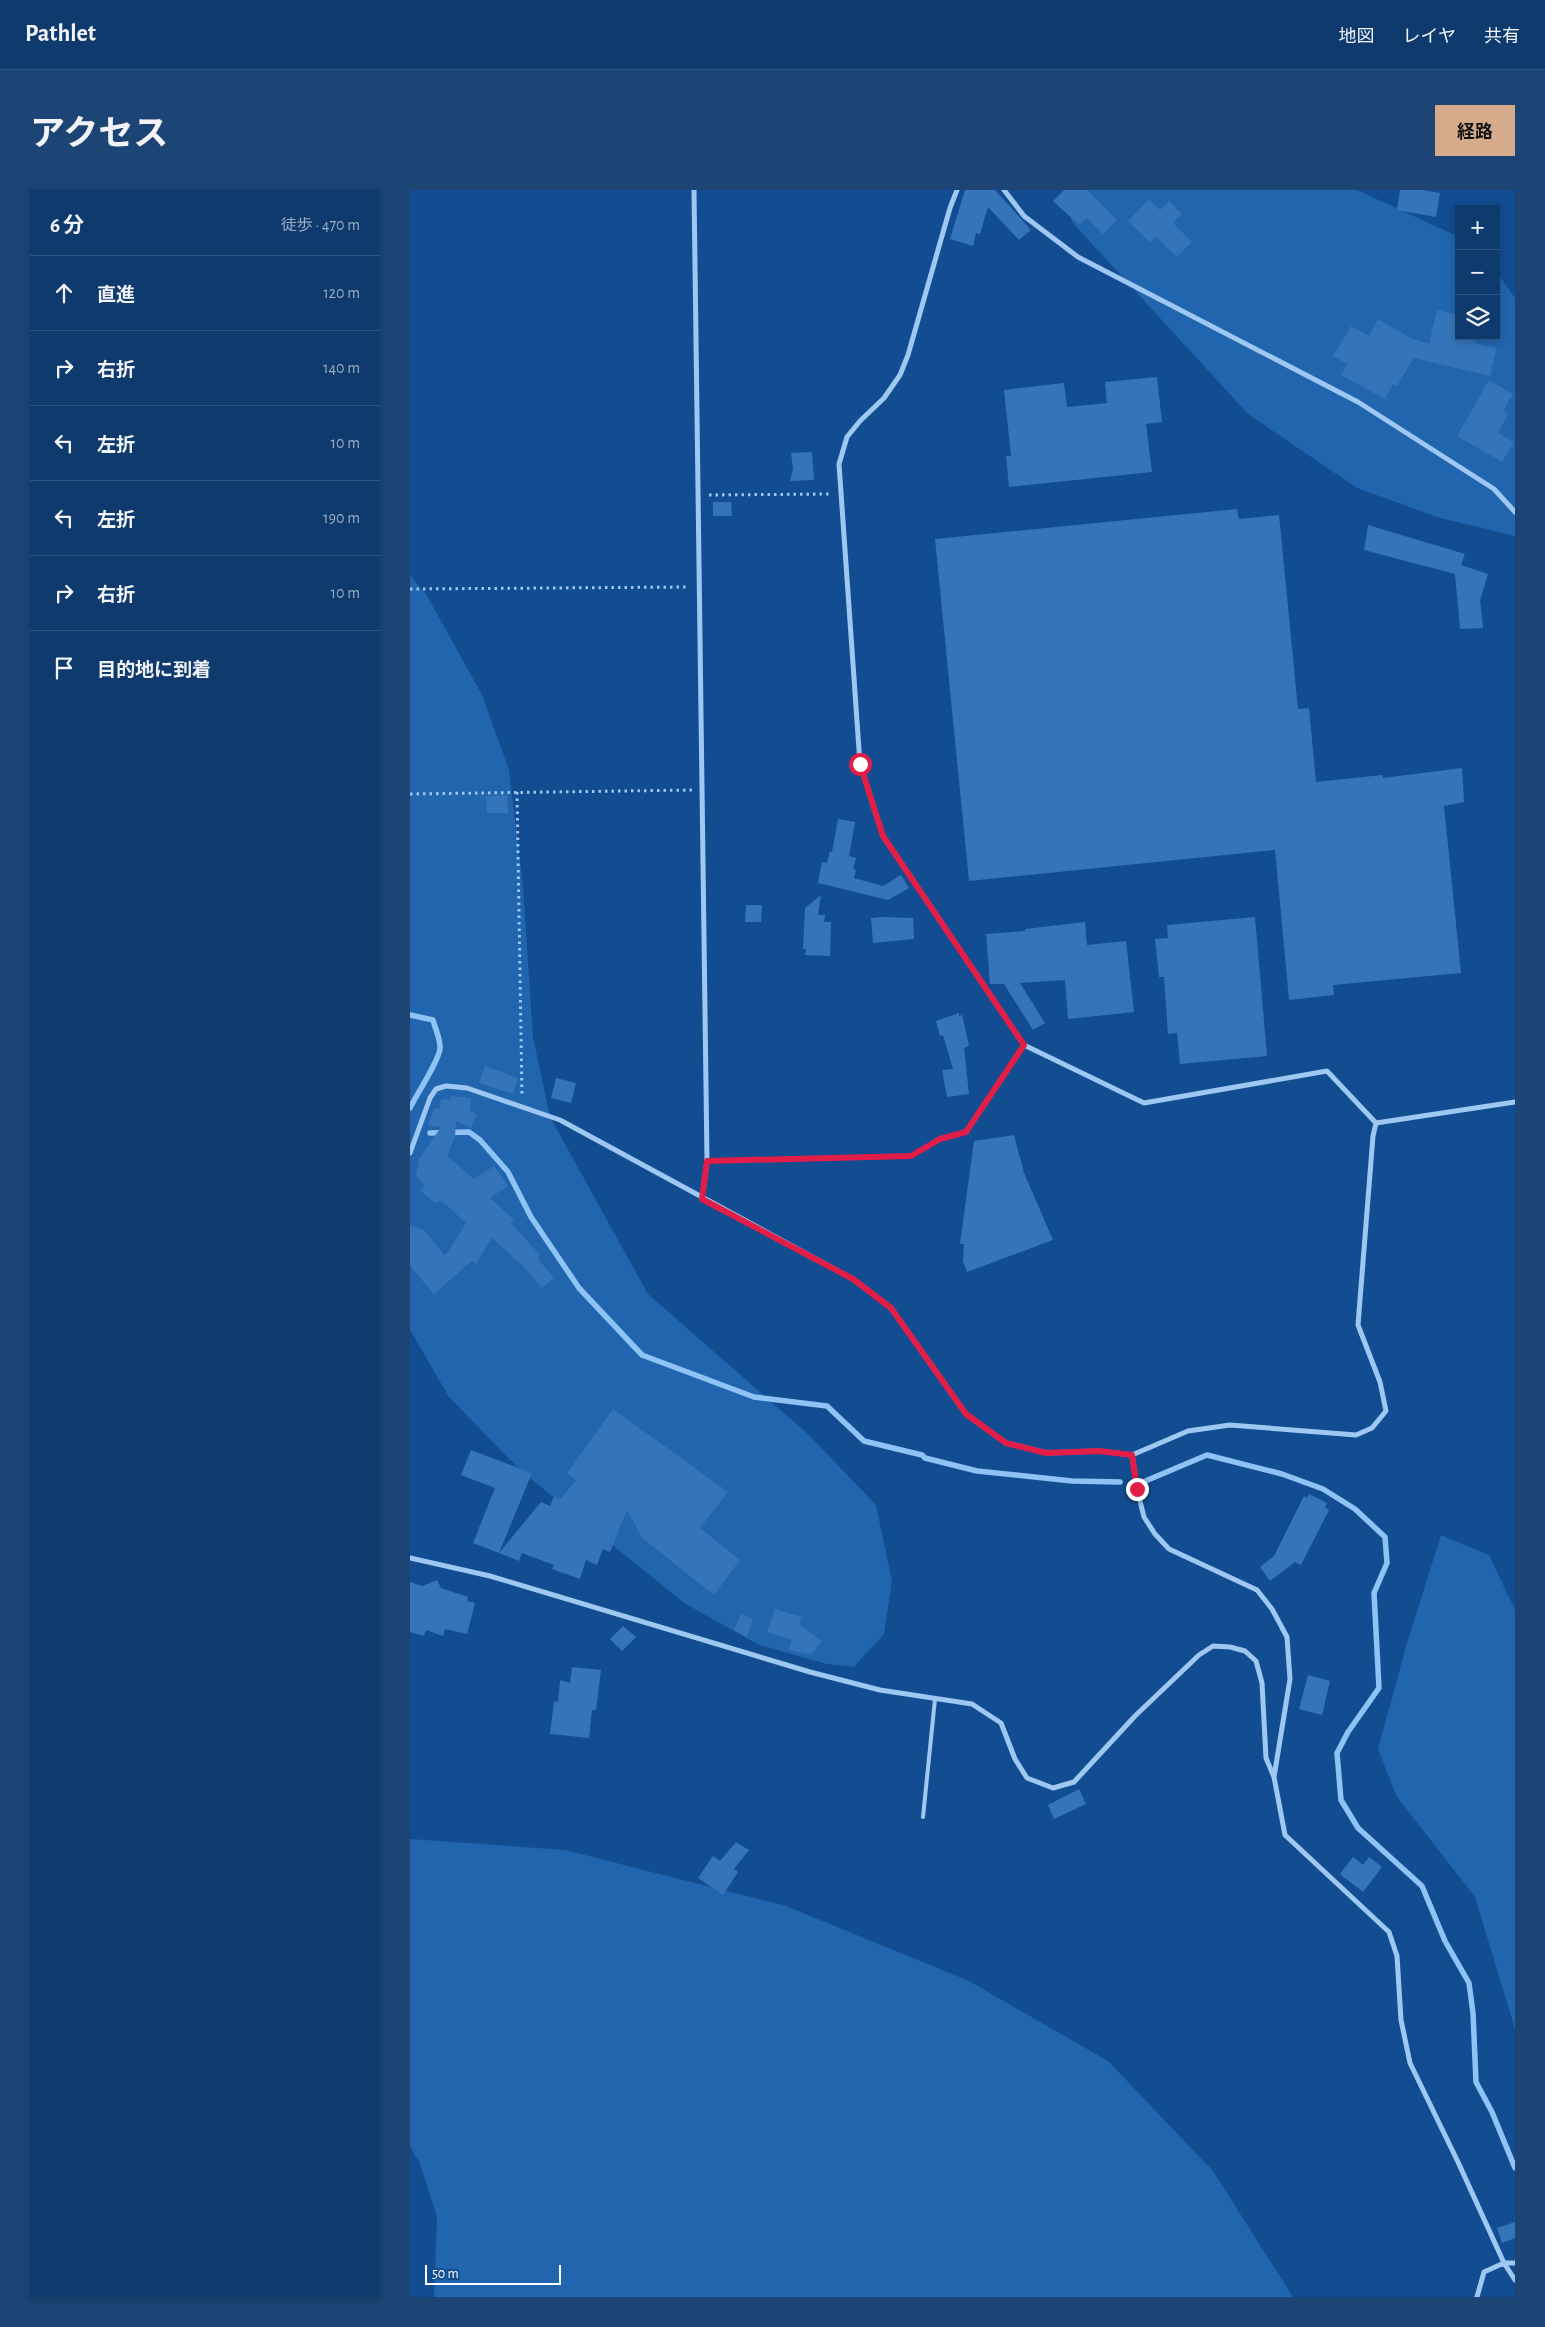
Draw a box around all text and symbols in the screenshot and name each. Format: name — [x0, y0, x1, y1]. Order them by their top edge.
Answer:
text: Pathlet — [25, 22, 96, 46]
text: 地図 — [1339, 28, 1375, 46]
text: レイヤ — [1403, 28, 1456, 46]
text: 共有 — [1484, 28, 1520, 46]
button: 経路 — [1435, 105, 1515, 156]
text: アクセス — [30, 117, 168, 152]
map controls — [1455, 205, 1500, 340]
button: + — [1455, 205, 1500, 250]
text: 6 分 — [50, 215, 84, 236]
text: 徒歩 · 470 m — [281, 217, 360, 233]
button: − — [1455, 250, 1500, 295]
icon: ahead — [50, 279, 78, 307]
text: 120 m — [323, 285, 360, 301]
text: 直進 — [97, 286, 135, 305]
button: layers — [1455, 295, 1500, 340]
icon: right — [50, 354, 78, 382]
text: 140 m — [323, 360, 360, 376]
text: 右折 — [97, 361, 135, 380]
icon: left — [50, 429, 78, 457]
text: 10 m — [331, 435, 360, 451]
text: 左折 — [97, 436, 135, 455]
icon: left — [50, 504, 78, 532]
text: 190 m — [323, 510, 360, 526]
text: 左折 — [97, 511, 135, 530]
icon: right — [50, 579, 78, 607]
text: 10 m — [331, 585, 360, 601]
text: 右折 — [97, 586, 135, 605]
icon: arrive — [50, 654, 78, 682]
text: 目的地に到着 — [97, 661, 211, 680]
route start — [849, 753, 872, 776]
route end — [1126, 1478, 1149, 1501]
scale bar — [425, 2262, 561, 2285]
text: 50 m — [432, 2267, 459, 2281]

